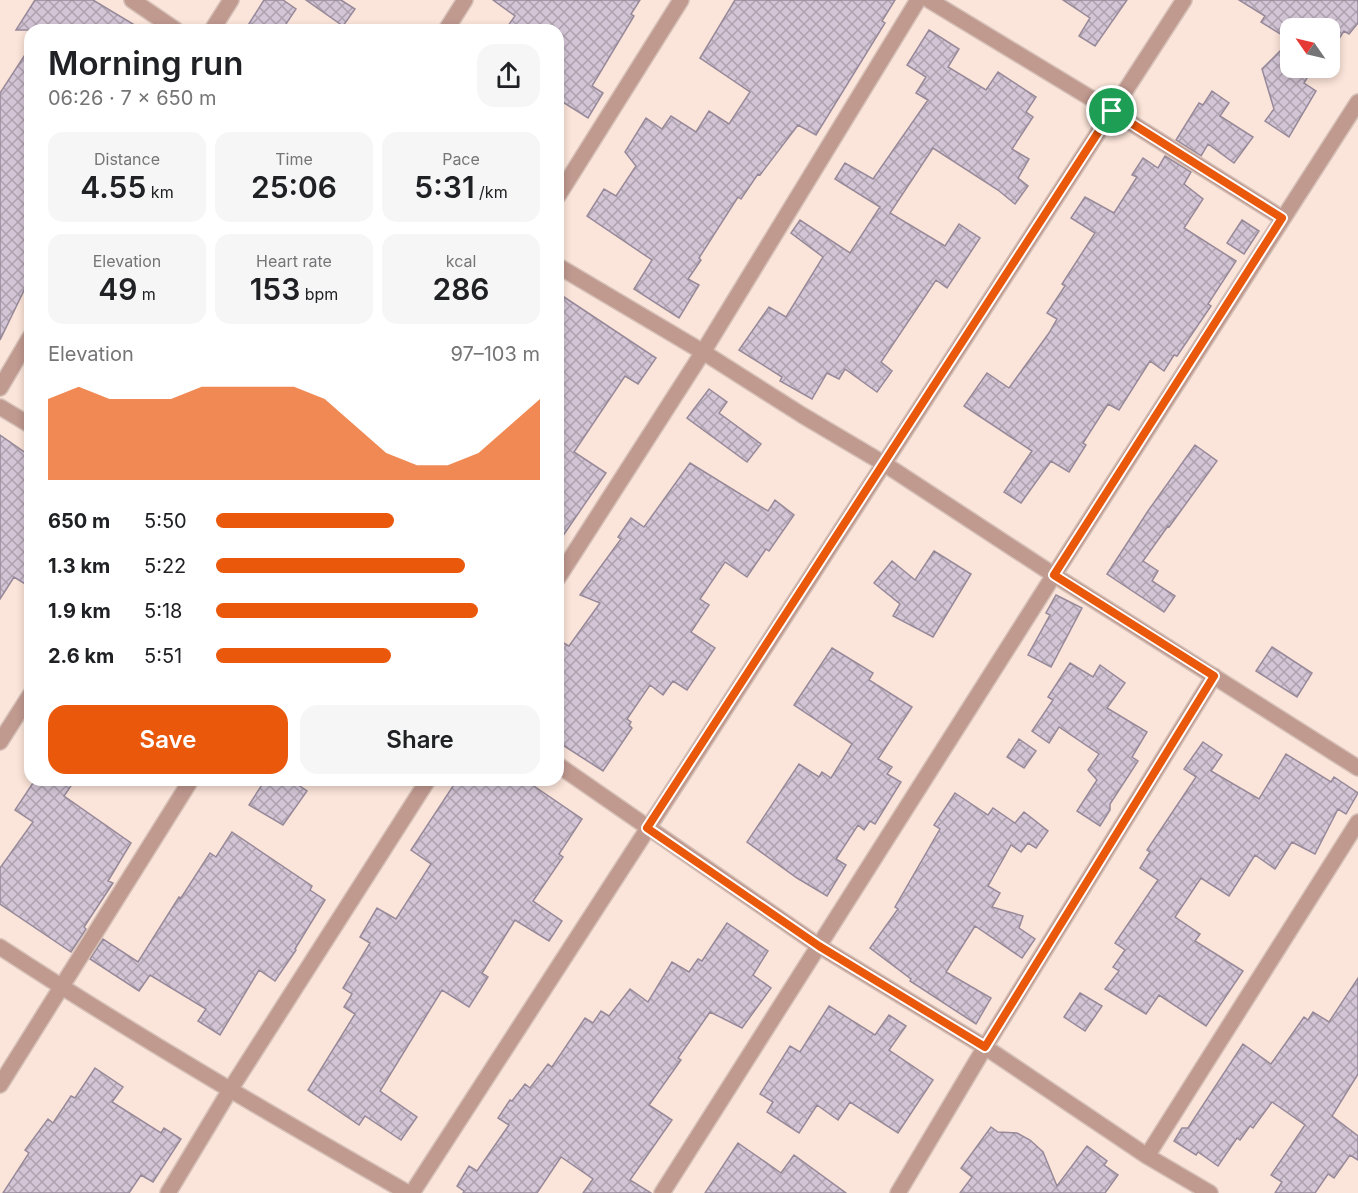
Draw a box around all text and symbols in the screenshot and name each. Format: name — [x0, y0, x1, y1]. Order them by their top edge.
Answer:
north arrow — [1280, 18, 1340, 78]
map controls — [1280, 18, 1340, 78]
text: Morning run — [48, 43, 243, 83]
button: share — [477, 44, 540, 107]
pin — [1086, 85, 1137, 136]
text: 06:26 · 7 × 650 m — [48, 86, 217, 110]
icon: arrive — [1095, 94, 1128, 127]
text: Distance — [94, 149, 160, 169]
text: Time — [275, 149, 313, 169]
text: Pace — [442, 149, 480, 169]
text: 4.55 — [80, 169, 146, 205]
text: 25:06 — [251, 169, 337, 205]
text: 5:31 — [414, 169, 475, 205]
text: km — [146, 182, 174, 202]
text: /km — [475, 182, 508, 202]
text: Elevation — [93, 251, 161, 271]
text: Heart rate — [256, 251, 332, 271]
text: kcal — [446, 251, 476, 271]
text: 49 — [98, 271, 137, 307]
text: 153 — [250, 271, 300, 307]
text: 286 — [432, 271, 490, 307]
text: m — [137, 284, 156, 304]
text: bpm — [300, 284, 338, 304]
text: Elevation — [48, 342, 134, 366]
text: 97–103 m — [450, 342, 540, 366]
text: 650 m — [48, 509, 110, 533]
text: 5:50 — [144, 509, 187, 533]
text: 1.3 km — [48, 554, 110, 578]
text: 5:22 — [144, 554, 186, 578]
text: 1.9 km — [48, 599, 111, 623]
text: 5:18 — [144, 599, 182, 623]
text: 2.6 km — [48, 644, 114, 668]
text: 5:51 — [144, 644, 182, 668]
button: Save — [48, 705, 288, 774]
button: Share — [300, 705, 540, 774]

